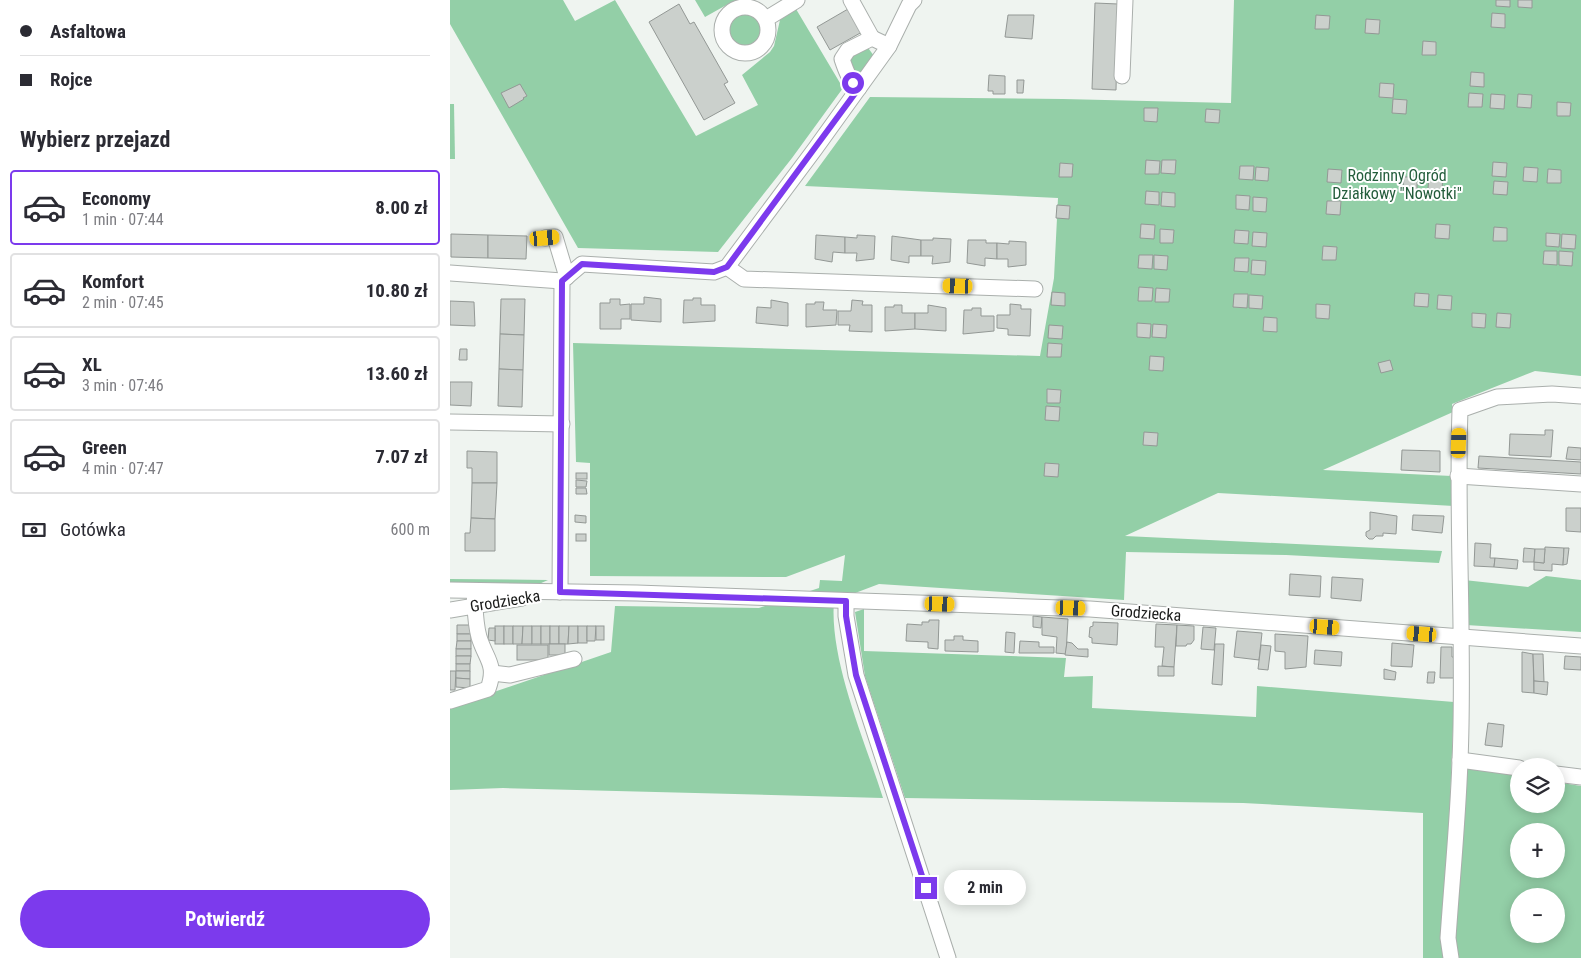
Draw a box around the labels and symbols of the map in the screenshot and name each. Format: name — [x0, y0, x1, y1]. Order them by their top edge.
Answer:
route start — [842, 72, 864, 94]
park label: Rodzinny Ogród Działkowy "Nowotki" — [1332, 166, 1462, 203]
car — [529, 229, 560, 247]
car — [942, 278, 973, 294]
car — [1450, 428, 1467, 458]
street label: Grodziecka — [469, 586, 541, 616]
car — [924, 596, 955, 612]
car — [1055, 600, 1086, 616]
street label: Grodziecka — [1110, 601, 1182, 625]
car — [1309, 618, 1340, 636]
car — [1406, 625, 1437, 643]
callout: 2 min — [944, 870, 1026, 906]
route end — [915, 877, 937, 899]

